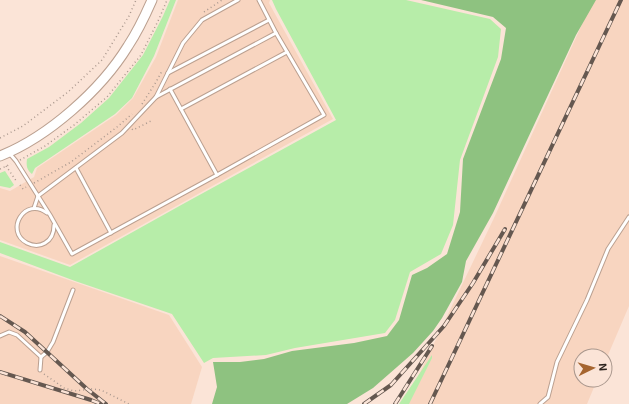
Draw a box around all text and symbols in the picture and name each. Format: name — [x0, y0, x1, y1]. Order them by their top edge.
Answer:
north arrow — [573, 348, 613, 388]
text: N — [597, 363, 610, 372]

